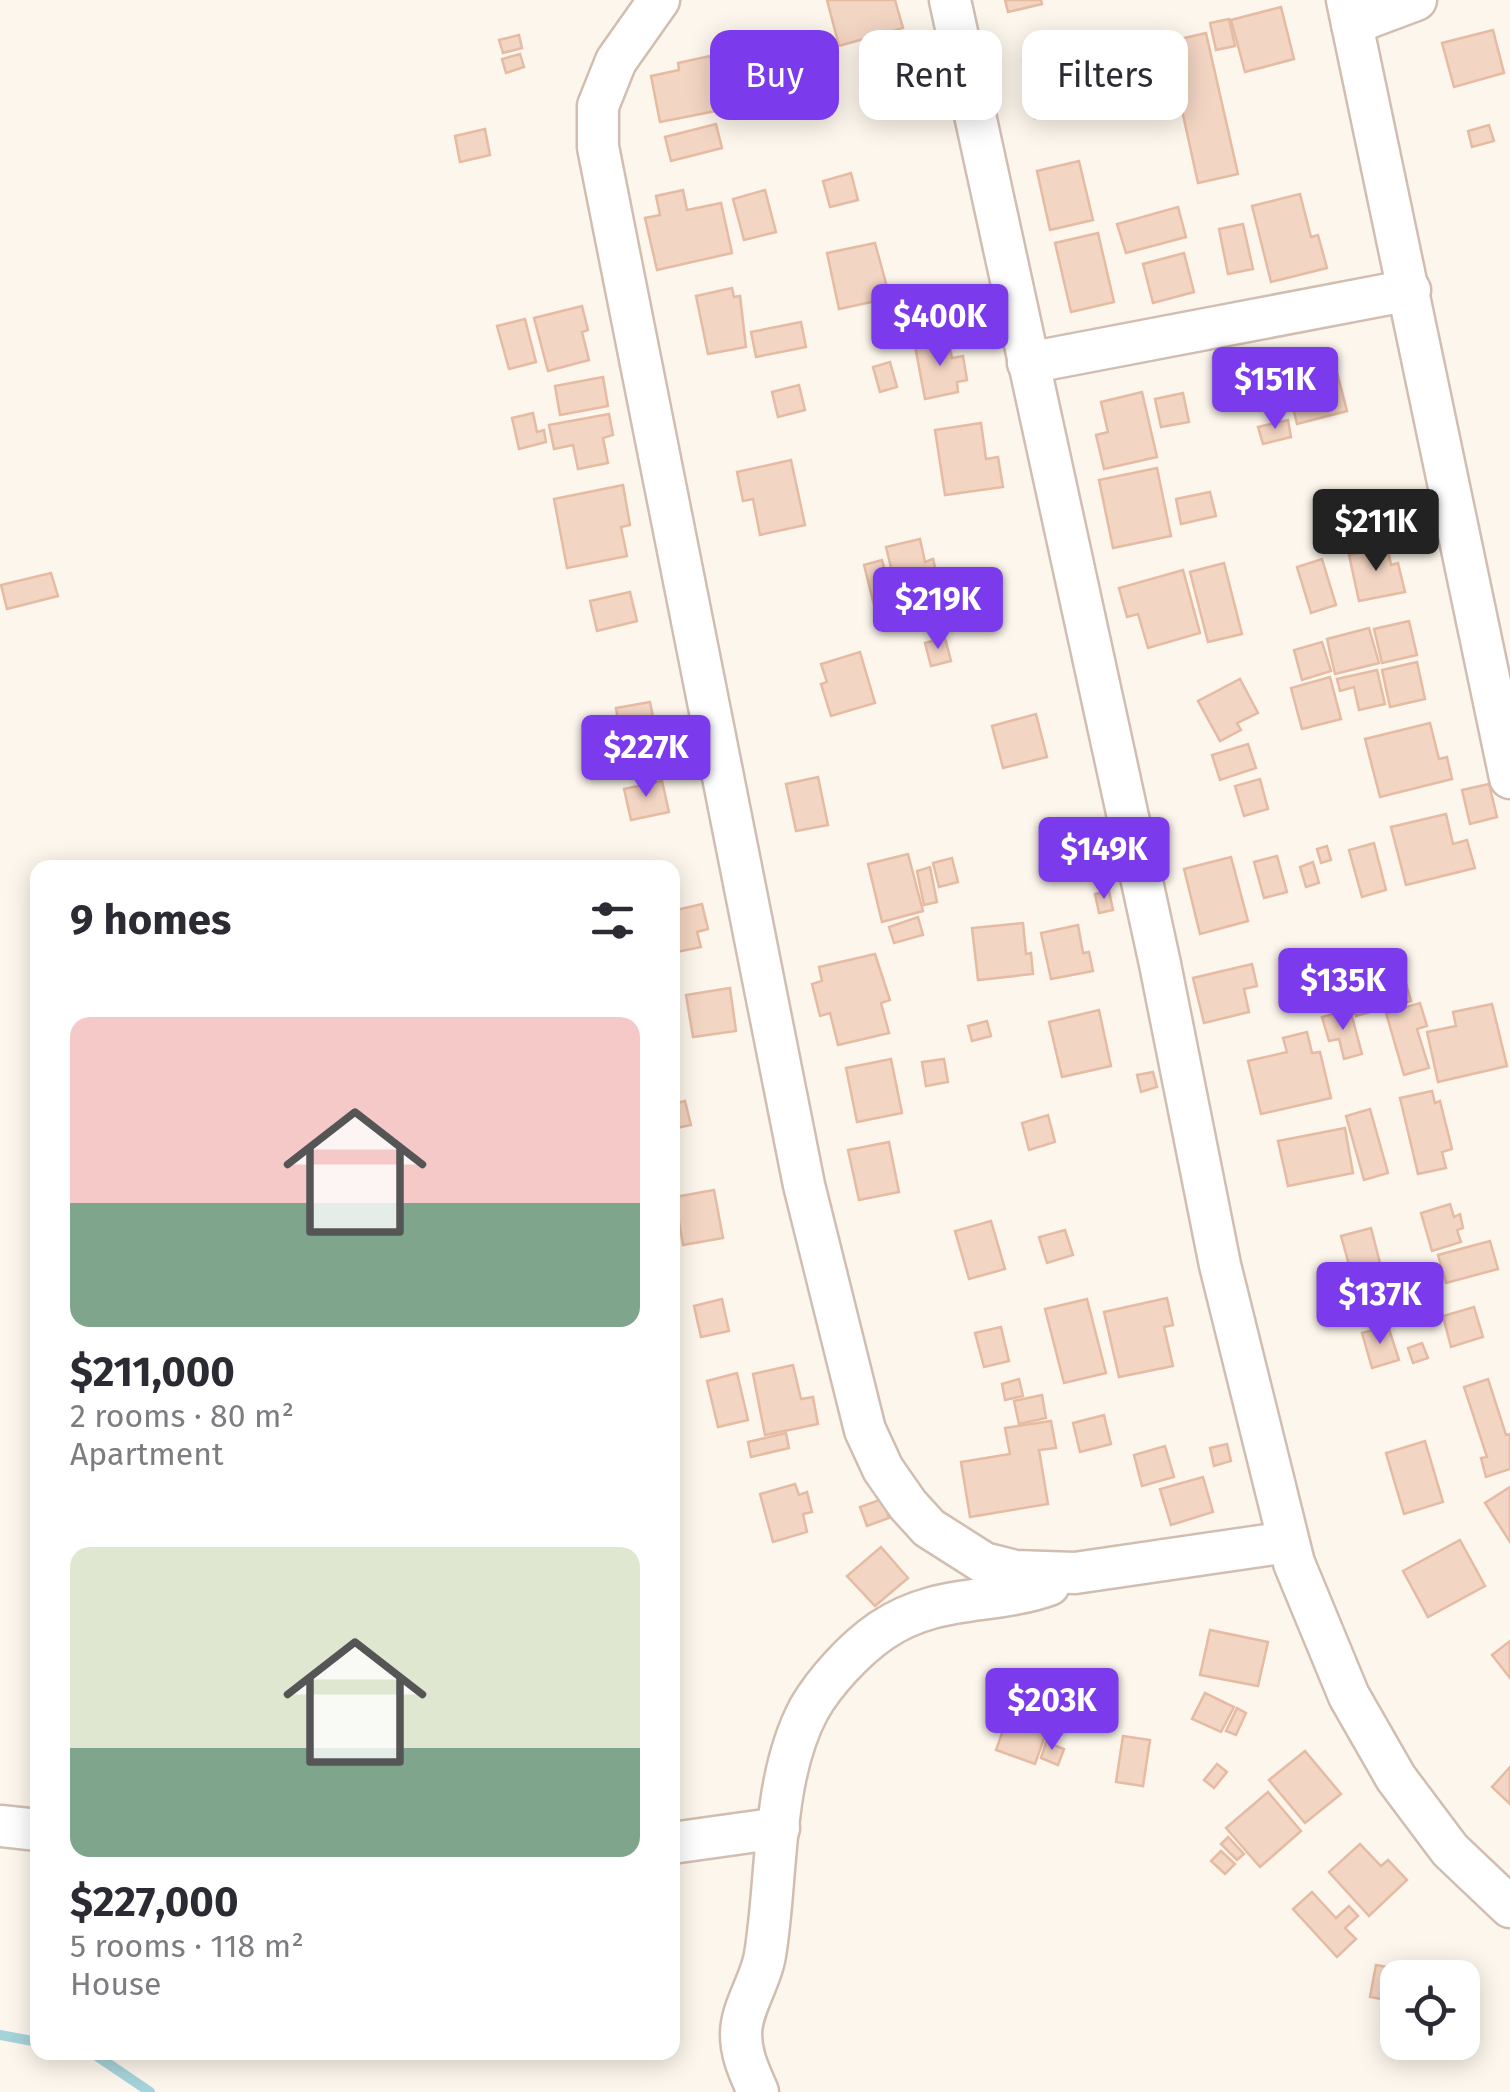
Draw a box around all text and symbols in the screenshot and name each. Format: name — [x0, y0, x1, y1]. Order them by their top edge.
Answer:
chip: Buy — [710, 30, 839, 120]
chip: Rent — [859, 30, 1002, 120]
chip: Filters — [1022, 30, 1188, 120]
pin: $400K — [870, 284, 1010, 369]
text: $400K — [893, 297, 987, 335]
pin: $151K — [1205, 347, 1345, 432]
text: $151K — [1234, 360, 1316, 398]
pin: $211K — [1306, 489, 1446, 574]
text: $211K — [1335, 502, 1417, 540]
pin: $219K — [868, 567, 1008, 652]
text: $219K — [895, 580, 981, 618]
pin: $227K — [576, 715, 716, 800]
text: $227K — [603, 728, 689, 766]
pin: $149K — [1034, 817, 1174, 902]
text: $149K — [1061, 830, 1147, 868]
icon: filters — [585, 893, 640, 948]
text: 9 homes — [70, 895, 231, 945]
pin: $135K — [1273, 948, 1413, 1033]
text: $135K — [1300, 961, 1386, 999]
icon: home — [265, 1082, 445, 1262]
pin: $137K — [1310, 1262, 1450, 1347]
text: $137K — [1339, 1275, 1421, 1313]
text: $211,000 — [70, 1347, 235, 1397]
text: 2 rooms · 80 m² — [70, 1397, 294, 1435]
text: Apartment — [70, 1435, 224, 1473]
icon: home — [265, 1612, 445, 1792]
pin: $203K — [982, 1668, 1122, 1753]
text: $203K — [1007, 1681, 1097, 1719]
text: $227,000 — [70, 1877, 239, 1927]
text: 5 rooms · 118 m² — [70, 1927, 304, 1965]
map controls — [1380, 1960, 1480, 2060]
button: locate — [1380, 1960, 1480, 2060]
text: House — [70, 1965, 161, 2003]

